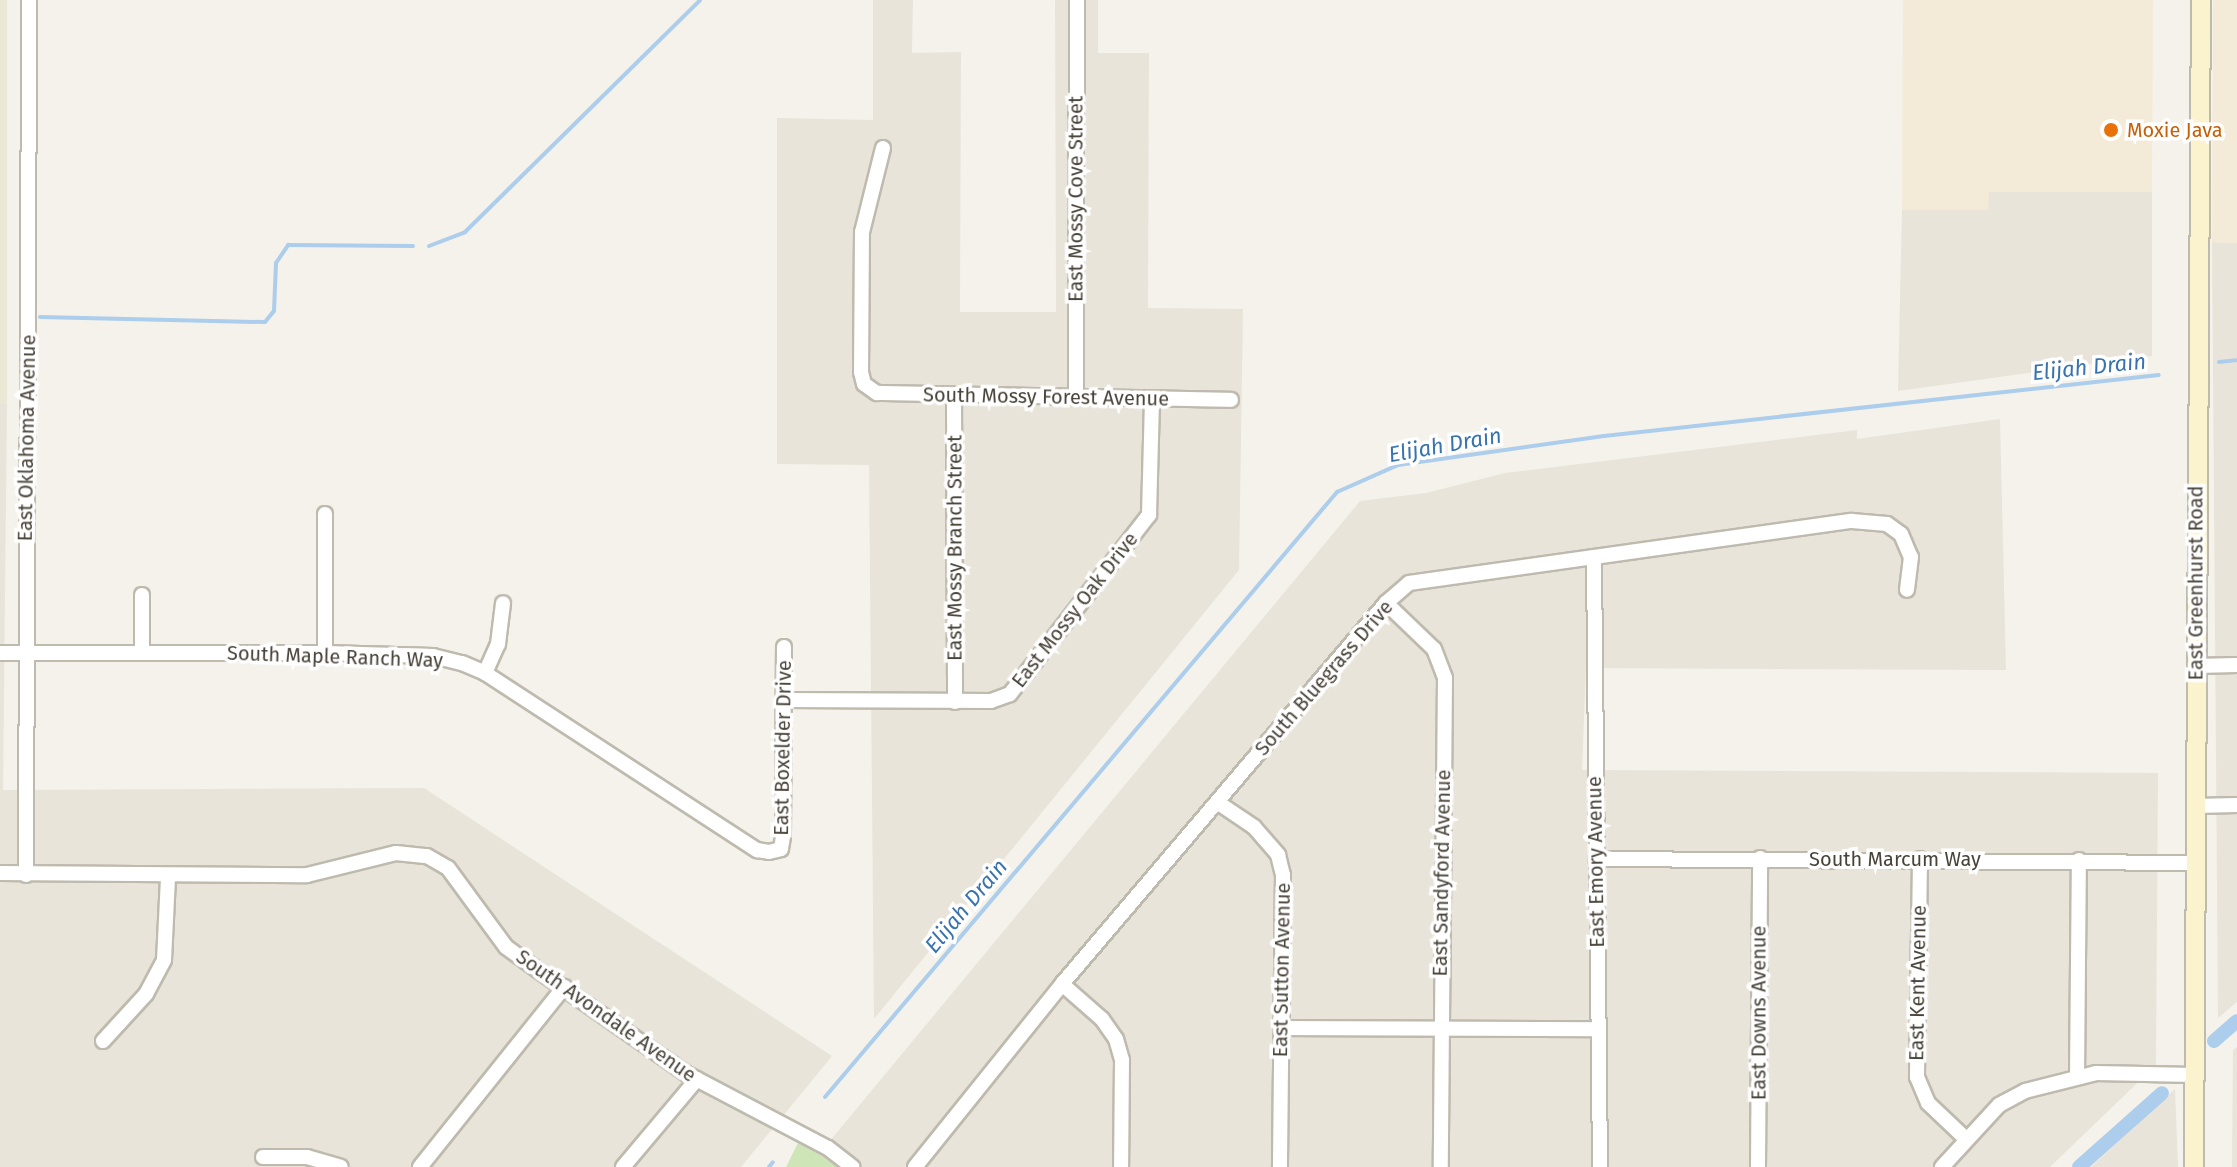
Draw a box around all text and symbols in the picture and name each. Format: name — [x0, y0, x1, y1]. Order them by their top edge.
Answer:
street label: East Mossy Cove Street — [1064, 96, 1088, 302]
place label: Moxie Java — [2127, 118, 2223, 142]
marker: Moxie Java — [2102, 121, 2120, 139]
street label: East Oklahoma Avenue — [13, 334, 41, 542]
water label: Elijah Drain — [2031, 348, 2147, 386]
street label: South Mossy Forest Avenue — [923, 383, 1169, 411]
water label: Elijah Drain — [1386, 422, 1504, 468]
street label: East Mossy Branch Street — [943, 435, 967, 661]
street label: East Greenhurst Road — [2184, 485, 2208, 681]
street label: East Mossy Oak Drive — [1007, 528, 1143, 692]
street label: South Bluegrass Drive — [1250, 595, 1398, 761]
street label: South Maple Ranch Way — [227, 641, 443, 673]
street label: East Boxelder Drive — [769, 660, 797, 836]
street label: East Sandyford Avenue — [1428, 769, 1456, 977]
street label: East Emory Avenue — [1583, 776, 1609, 948]
street label: South Marcum Way — [1809, 847, 1981, 871]
water label: Elijah Drain — [919, 854, 1013, 958]
street label: East Sutton Avenue — [1268, 882, 1296, 1058]
street label: East Kent Avenue — [1905, 905, 1931, 1061]
street label: East Downs Avenue — [1747, 926, 1771, 1100]
street label: South Avondale Avenue — [511, 945, 701, 1087]

